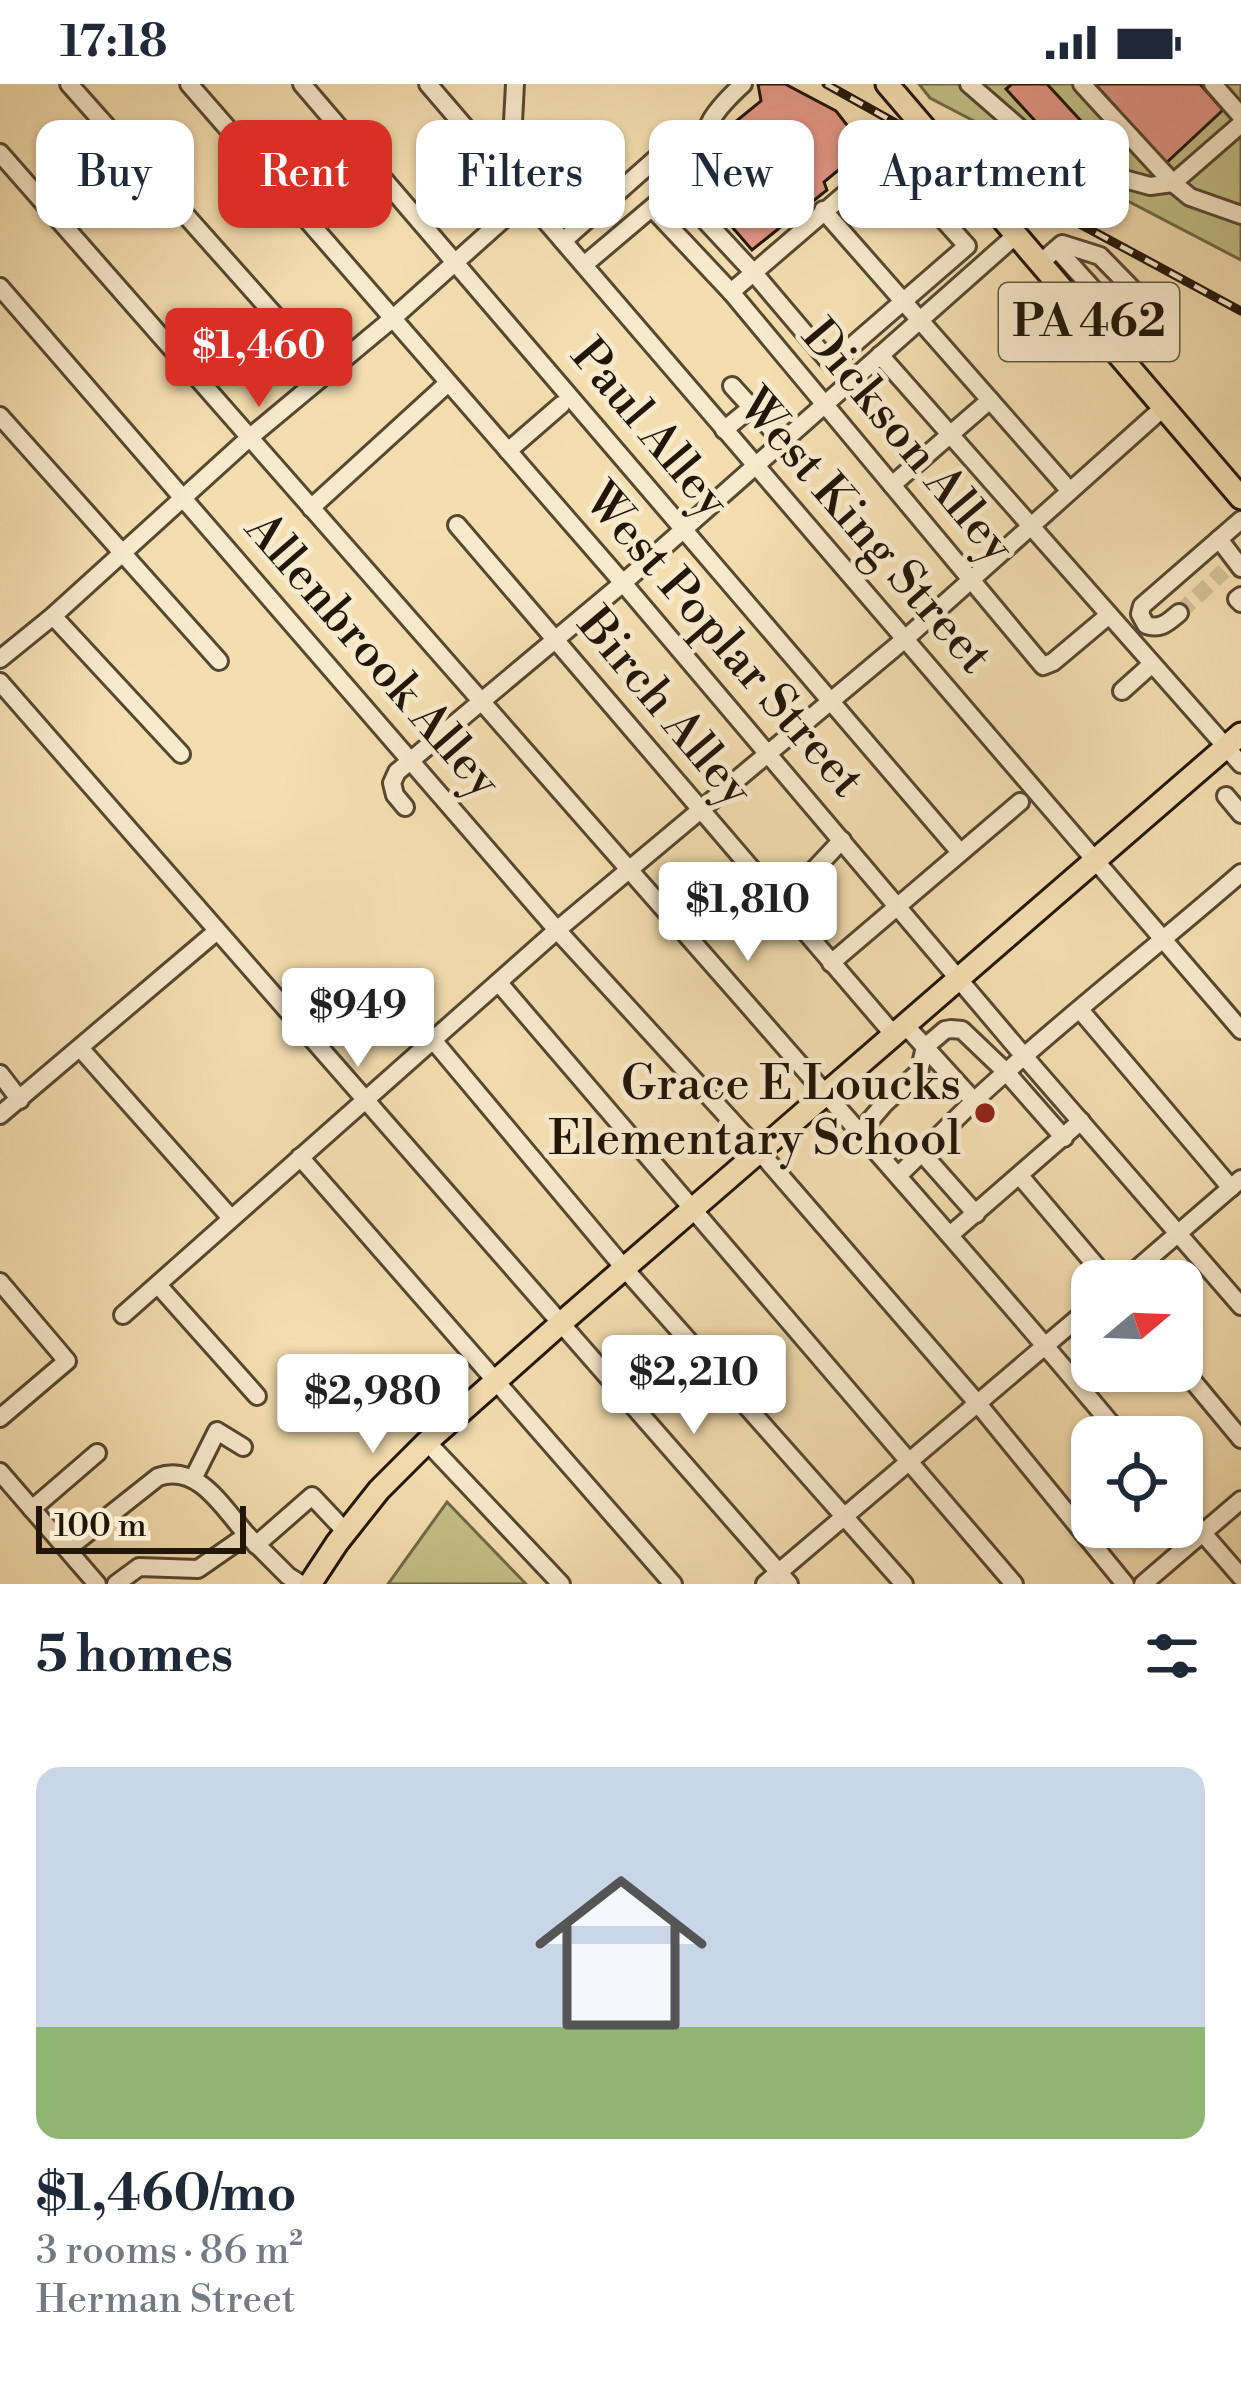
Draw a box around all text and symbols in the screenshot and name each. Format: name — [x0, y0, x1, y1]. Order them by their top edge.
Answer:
text: 17:18 — [60, 14, 167, 71]
chip: Buy — [36, 120, 194, 228]
chip: Rent — [218, 120, 392, 228]
chip: Filters — [416, 120, 625, 228]
chip: New — [649, 120, 814, 228]
chip: Apartment — [838, 120, 1129, 228]
road number: PA 462 — [999, 283, 1179, 361]
pin: $1,460 — [161, 308, 357, 410]
street label: Dickson Alley — [788, 308, 1027, 577]
text: $1,460 — [192, 322, 326, 371]
street label: Paul Alley — [557, 327, 741, 531]
street label: West King Street — [723, 376, 1004, 687]
street label: West Poplar Street — [569, 470, 876, 810]
street label: Allenbrook Alley — [231, 500, 513, 812]
street label: Birch Alley — [563, 596, 765, 820]
pin: $1,810 — [650, 862, 846, 964]
text: $1,810 — [686, 876, 810, 925]
pin: $949 — [287, 968, 429, 1070]
text: $949 — [309, 982, 407, 1031]
place label: Grace E Loucks Elementary School — [549, 1055, 961, 1170]
marker: Grace E Loucks Elementary School — [972, 1100, 998, 1126]
north arrow — [1071, 1260, 1203, 1392]
map controls — [1071, 1260, 1203, 1548]
pin: $2,210 — [596, 1335, 792, 1437]
text: $2,210 — [629, 1349, 759, 1398]
pin: $2,980 — [275, 1354, 471, 1456]
text: $2,980 — [304, 1368, 442, 1417]
button: locate — [1071, 1416, 1203, 1548]
scale bar — [36, 1500, 246, 1553]
text: 100 m — [54, 1506, 147, 1547]
icon: filters — [1139, 1623, 1205, 1689]
text: 5 homes — [36, 1624, 233, 1688]
icon: home — [513, 1845, 729, 2061]
text: $1,460/mo — [36, 2163, 297, 2227]
text: 3 rooms · 86 m² — [36, 2227, 303, 2276]
text: Herman Street — [36, 2276, 296, 2325]

